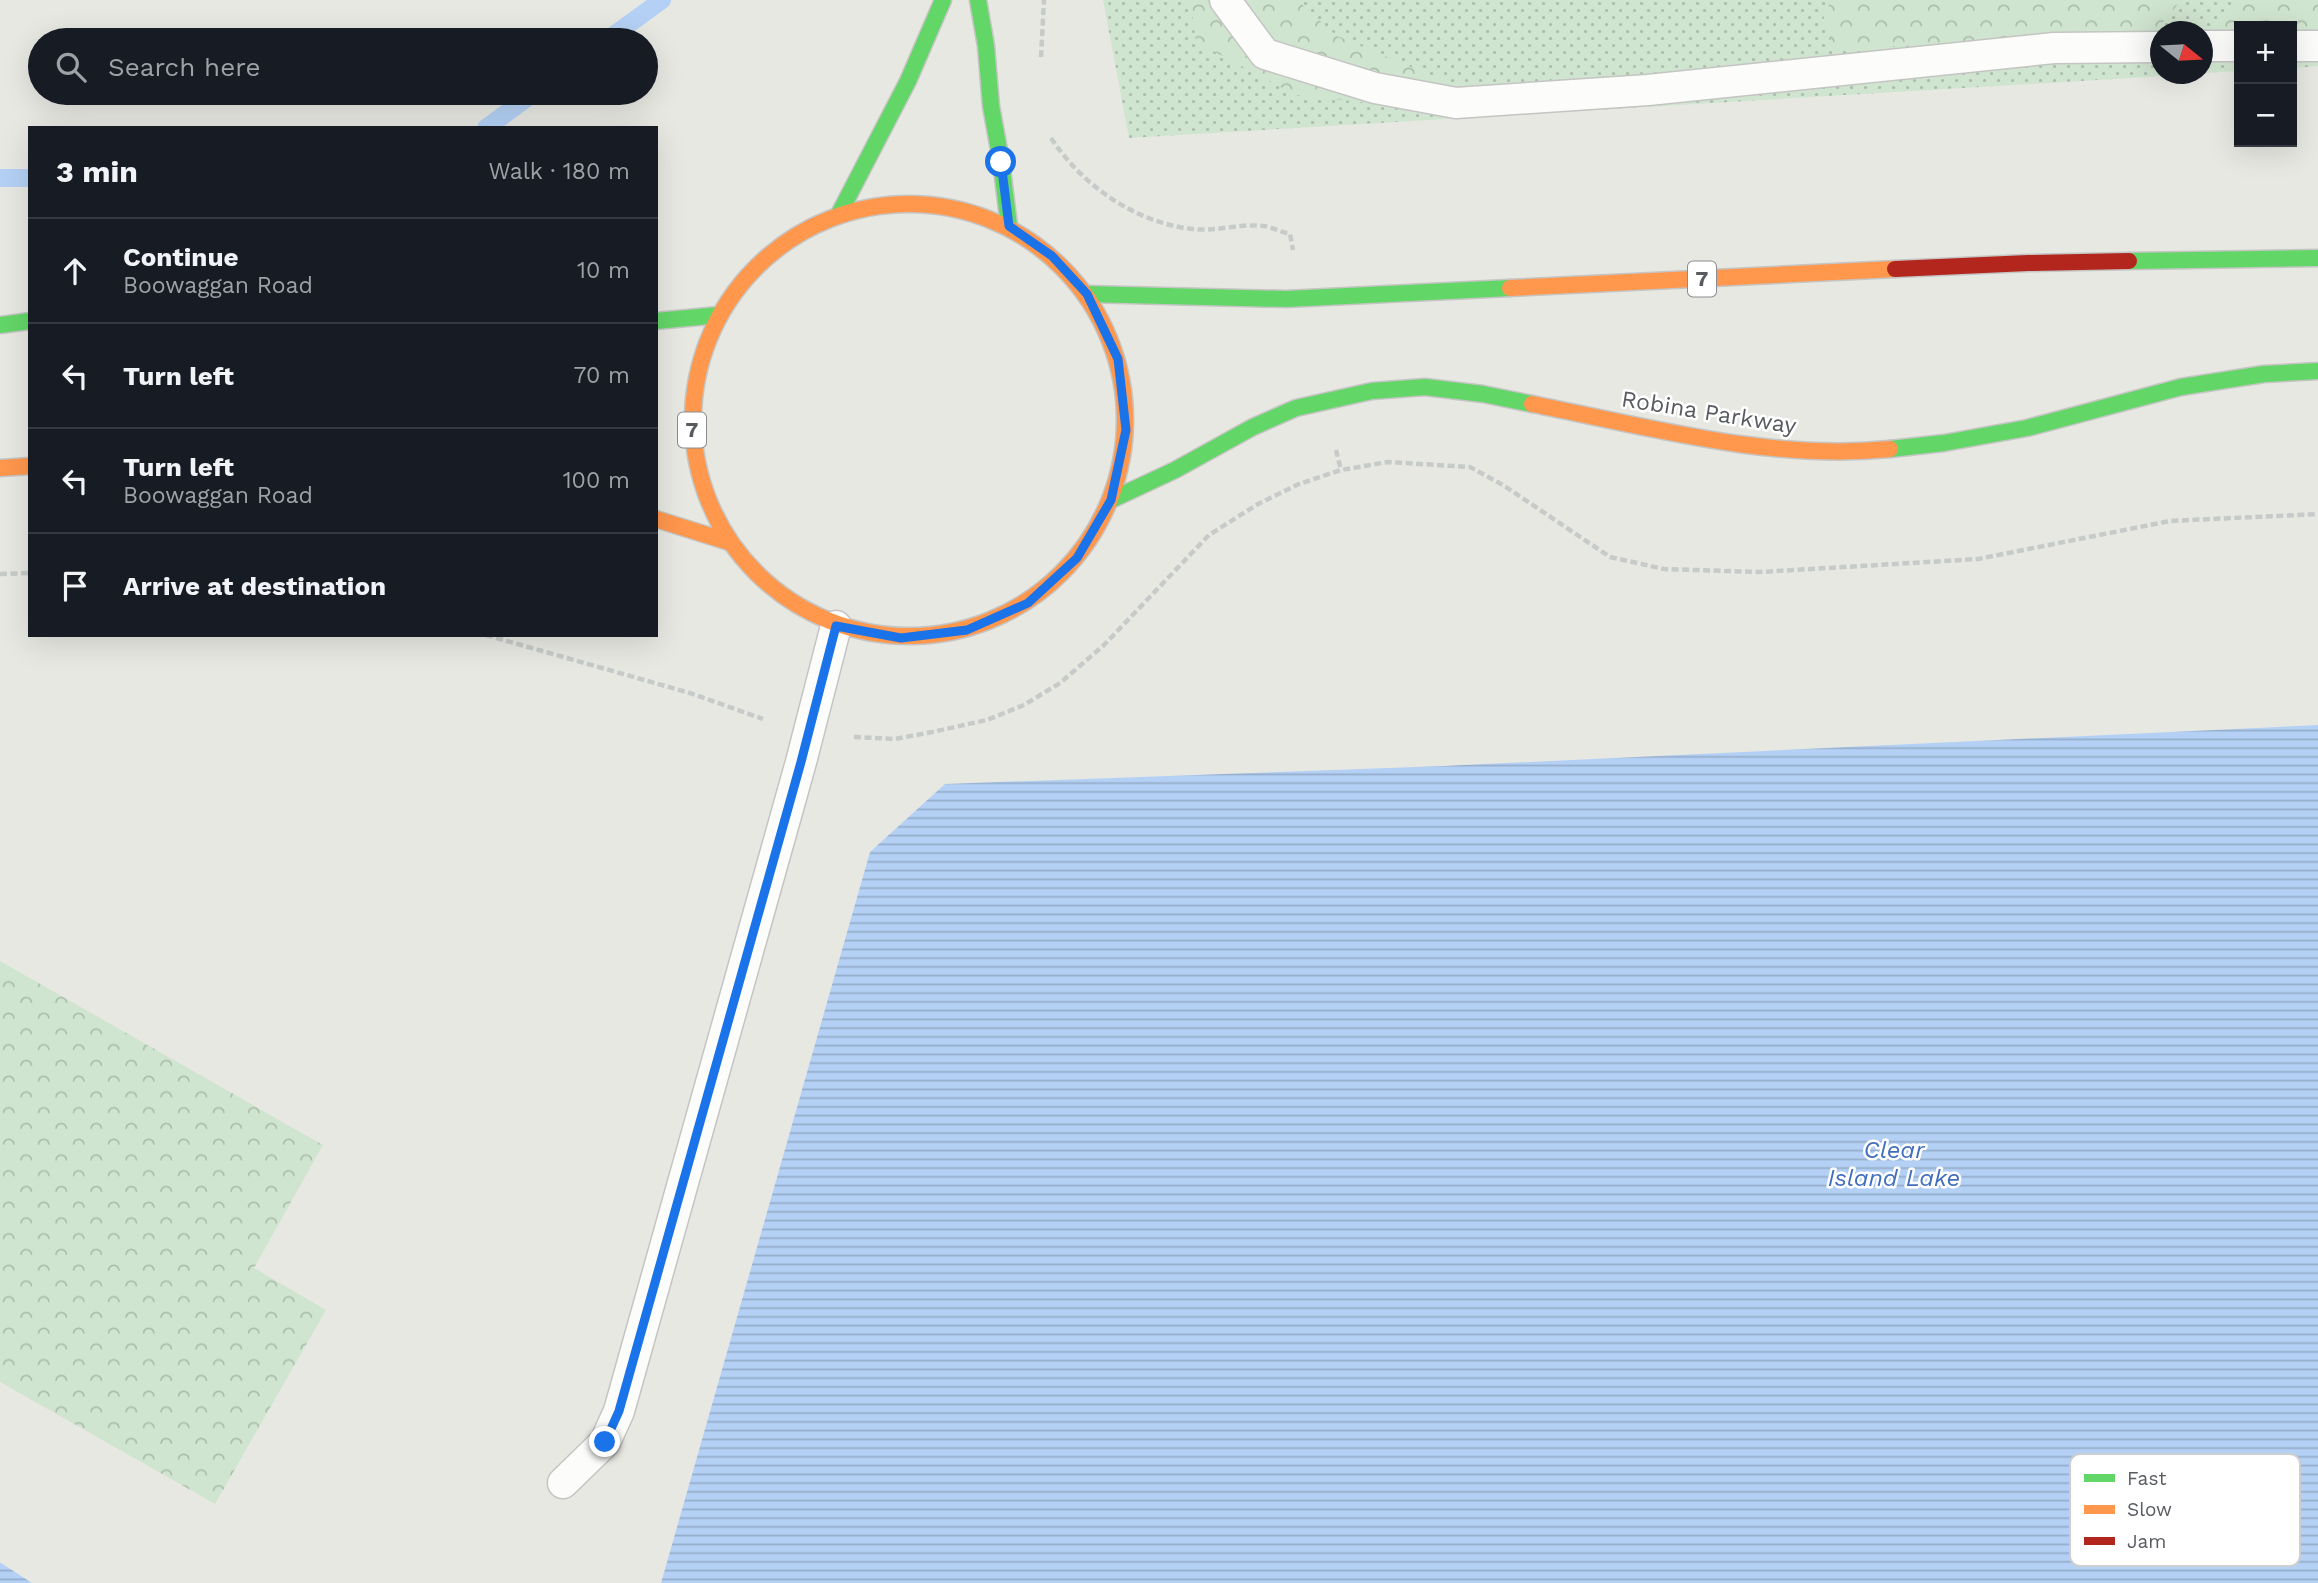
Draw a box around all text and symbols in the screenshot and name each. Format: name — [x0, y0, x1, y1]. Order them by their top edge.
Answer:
north arrow — [2150, 21, 2213, 84]
map controls — [2234, 21, 2297, 147]
button: + — [2234, 21, 2297, 84]
search box — [28, 28, 658, 105]
icon: search — [52, 48, 90, 86]
text: Search here — [108, 52, 260, 82]
button: − — [2234, 84, 2297, 147]
route start — [985, 146, 1016, 177]
text: 3 min — [56, 154, 138, 189]
text: Walk · 180 m — [489, 158, 630, 185]
text: Continue — [123, 242, 239, 272]
icon: ahead — [56, 252, 94, 290]
text: 10 m — [577, 257, 630, 284]
road number: 7 — [1688, 262, 1716, 296]
text: Boowaggan Road — [123, 272, 313, 299]
icon: left — [56, 357, 94, 395]
text: Turn left — [123, 361, 234, 391]
text: 70 m — [573, 362, 630, 389]
street label: Robina Parkway — [1620, 385, 1798, 440]
road number: 7 — [678, 412, 706, 448]
text: Turn left — [123, 452, 234, 482]
icon: left — [56, 462, 94, 500]
text: 100 m — [563, 467, 630, 494]
text: Boowaggan Road — [123, 482, 313, 509]
icon: arrive — [56, 567, 94, 605]
text: Arrive at destination — [123, 571, 386, 601]
water label: Clear Island Lake — [1828, 1136, 1960, 1192]
route end — [589, 1426, 620, 1457]
legend — [2070, 1454, 2300, 1566]
text: Fast — [2127, 1467, 2166, 1490]
text: Slow — [2127, 1498, 2172, 1521]
text: Jam — [2127, 1530, 2166, 1553]

